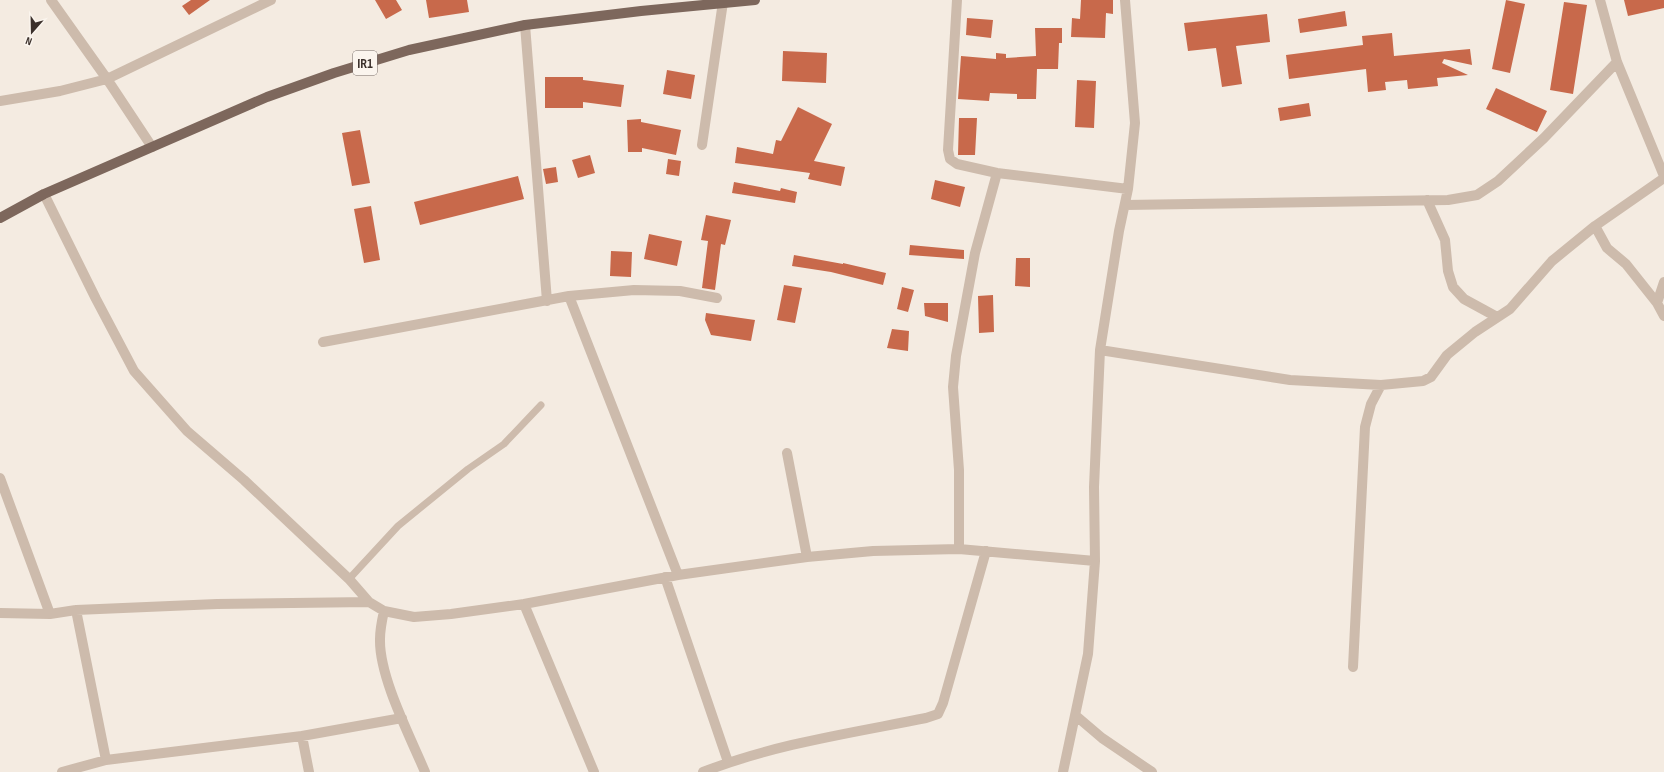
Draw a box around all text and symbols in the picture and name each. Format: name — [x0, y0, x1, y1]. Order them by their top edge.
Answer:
north arrow — [12, 12, 52, 52]
text: N — [24, 34, 34, 48]
road number: IR1 — [353, 51, 377, 75]

